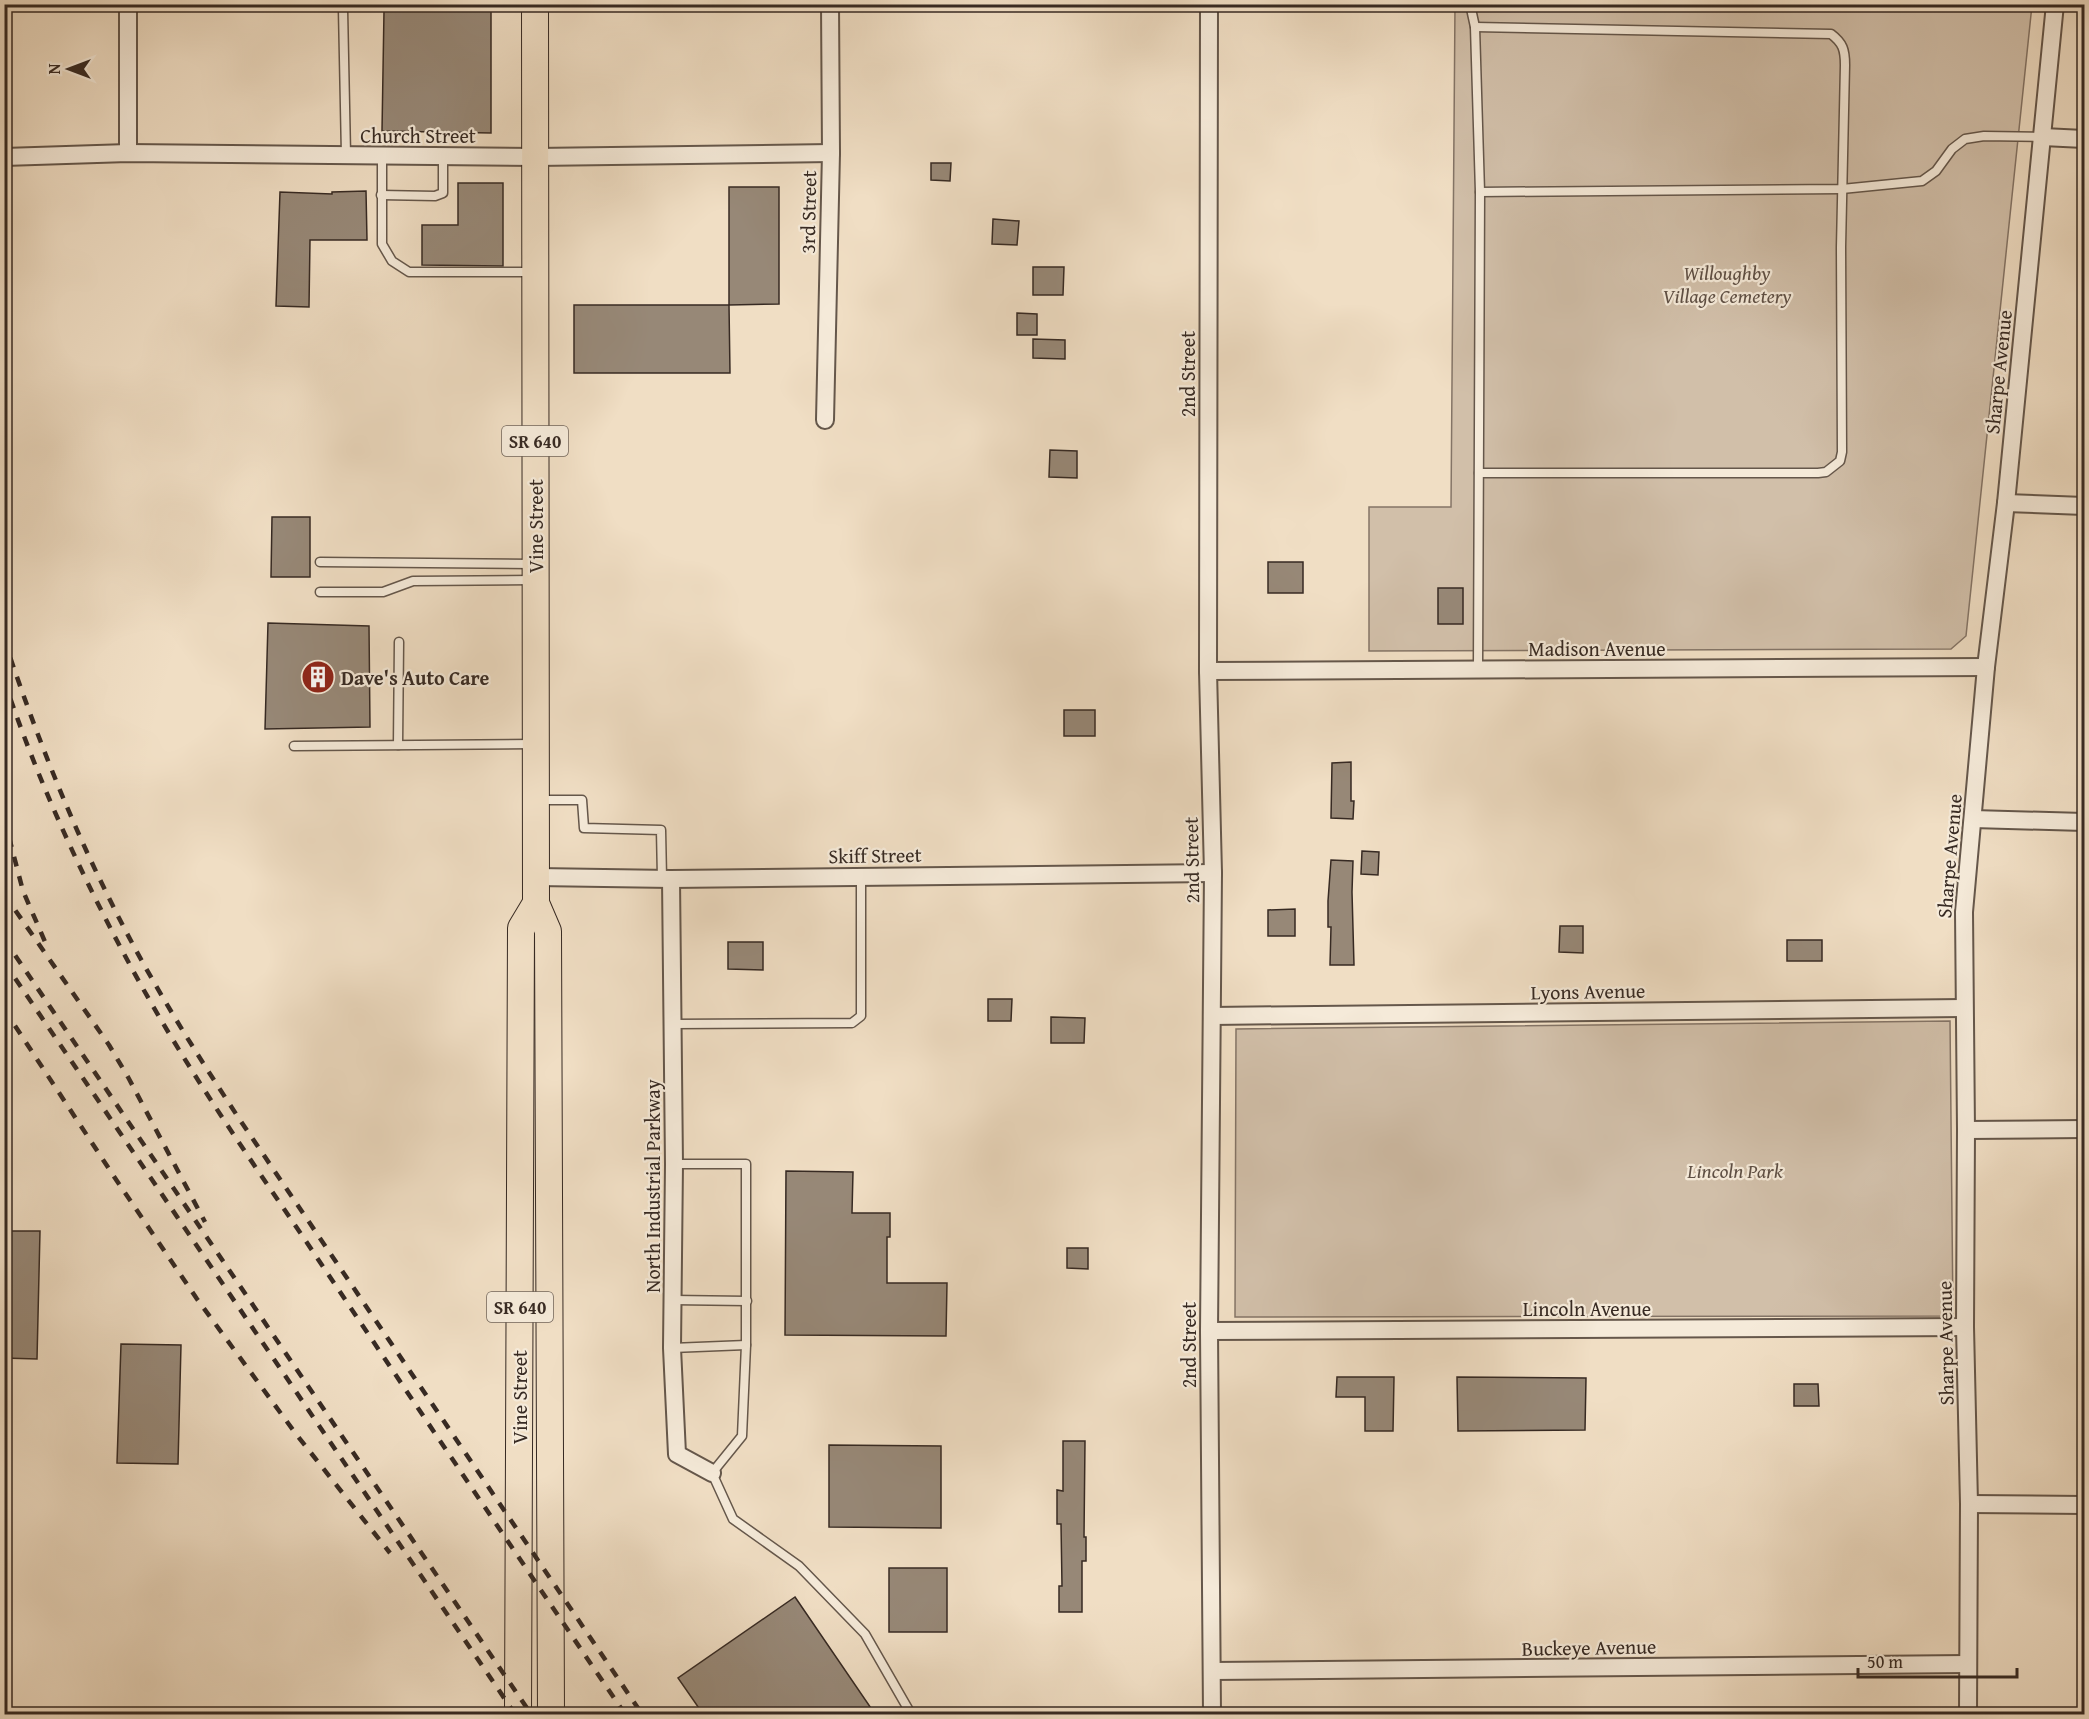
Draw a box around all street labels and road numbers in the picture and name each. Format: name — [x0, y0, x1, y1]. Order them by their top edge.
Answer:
street label: Church Street — [360, 121, 476, 150]
street label: 3rd Street — [793, 170, 823, 254]
street label: Sharpe Avenue — [1977, 308, 2019, 436]
street label: 2nd Street — [1173, 331, 1202, 417]
road number: SR 640 — [502, 426, 568, 456]
street label: Vine Street — [521, 479, 550, 573]
street label: Madison Avenue — [1528, 634, 1666, 663]
street label: Sharpe Avenue — [1929, 793, 1969, 919]
street label: 2nd Street — [1176, 816, 1206, 904]
street label: Skiff Street — [828, 840, 922, 870]
street label: Lyons Avenue — [1530, 976, 1646, 1006]
street label: North Industrial Parkway — [638, 1079, 667, 1293]
street label: Sharpe Avenue — [1929, 1280, 1961, 1406]
road number: SR 640 — [487, 1292, 553, 1322]
street label: Lincoln Avenue — [1523, 1294, 1651, 1323]
street label: 2nd Street — [1174, 1302, 1203, 1388]
street label: Vine Street — [505, 1350, 534, 1444]
street label: Buckeye Avenue — [1521, 1631, 1657, 1663]

